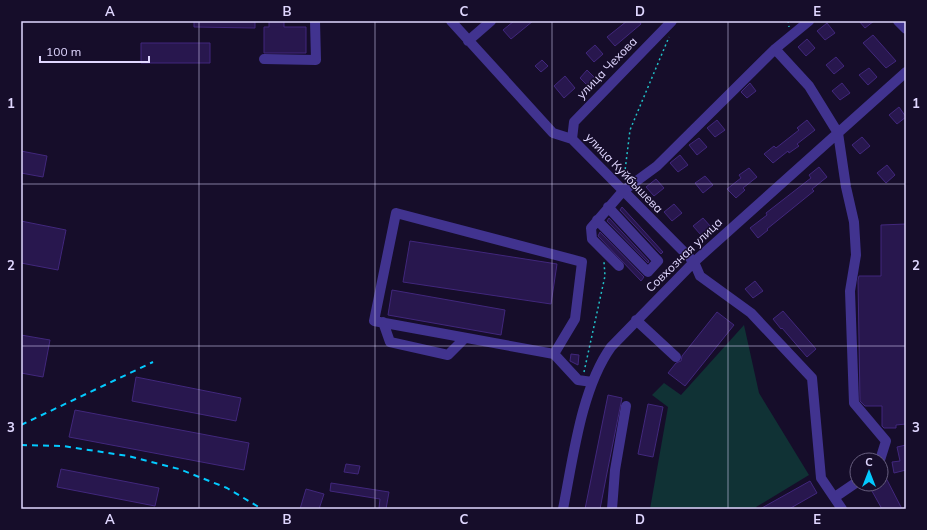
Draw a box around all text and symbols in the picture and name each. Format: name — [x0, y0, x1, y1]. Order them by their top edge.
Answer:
text: A — [105, 3, 115, 19]
text: B — [283, 3, 292, 19]
text: C — [460, 3, 469, 19]
text: D — [635, 3, 645, 19]
text: E — [813, 3, 821, 19]
street label: улица Чехова — [573, 34, 640, 102]
scale bar — [40, 38, 149, 64]
text: 100 m — [46, 44, 81, 59]
text: 1 — [7, 95, 15, 111]
text: 1 — [912, 95, 920, 111]
street label: улица Куйбышева — [582, 129, 666, 216]
street label: Совхозная улица — [642, 214, 725, 295]
text: 2 — [7, 257, 15, 273]
text: 2 — [912, 257, 920, 273]
text: 3 — [7, 419, 15, 435]
text: 3 — [912, 419, 920, 435]
north arrow — [849, 452, 889, 492]
text: С — [865, 455, 873, 469]
text: A — [105, 511, 115, 527]
text: B — [283, 511, 292, 527]
text: C — [460, 511, 469, 527]
text: D — [635, 511, 645, 527]
text: E — [813, 511, 821, 527]

